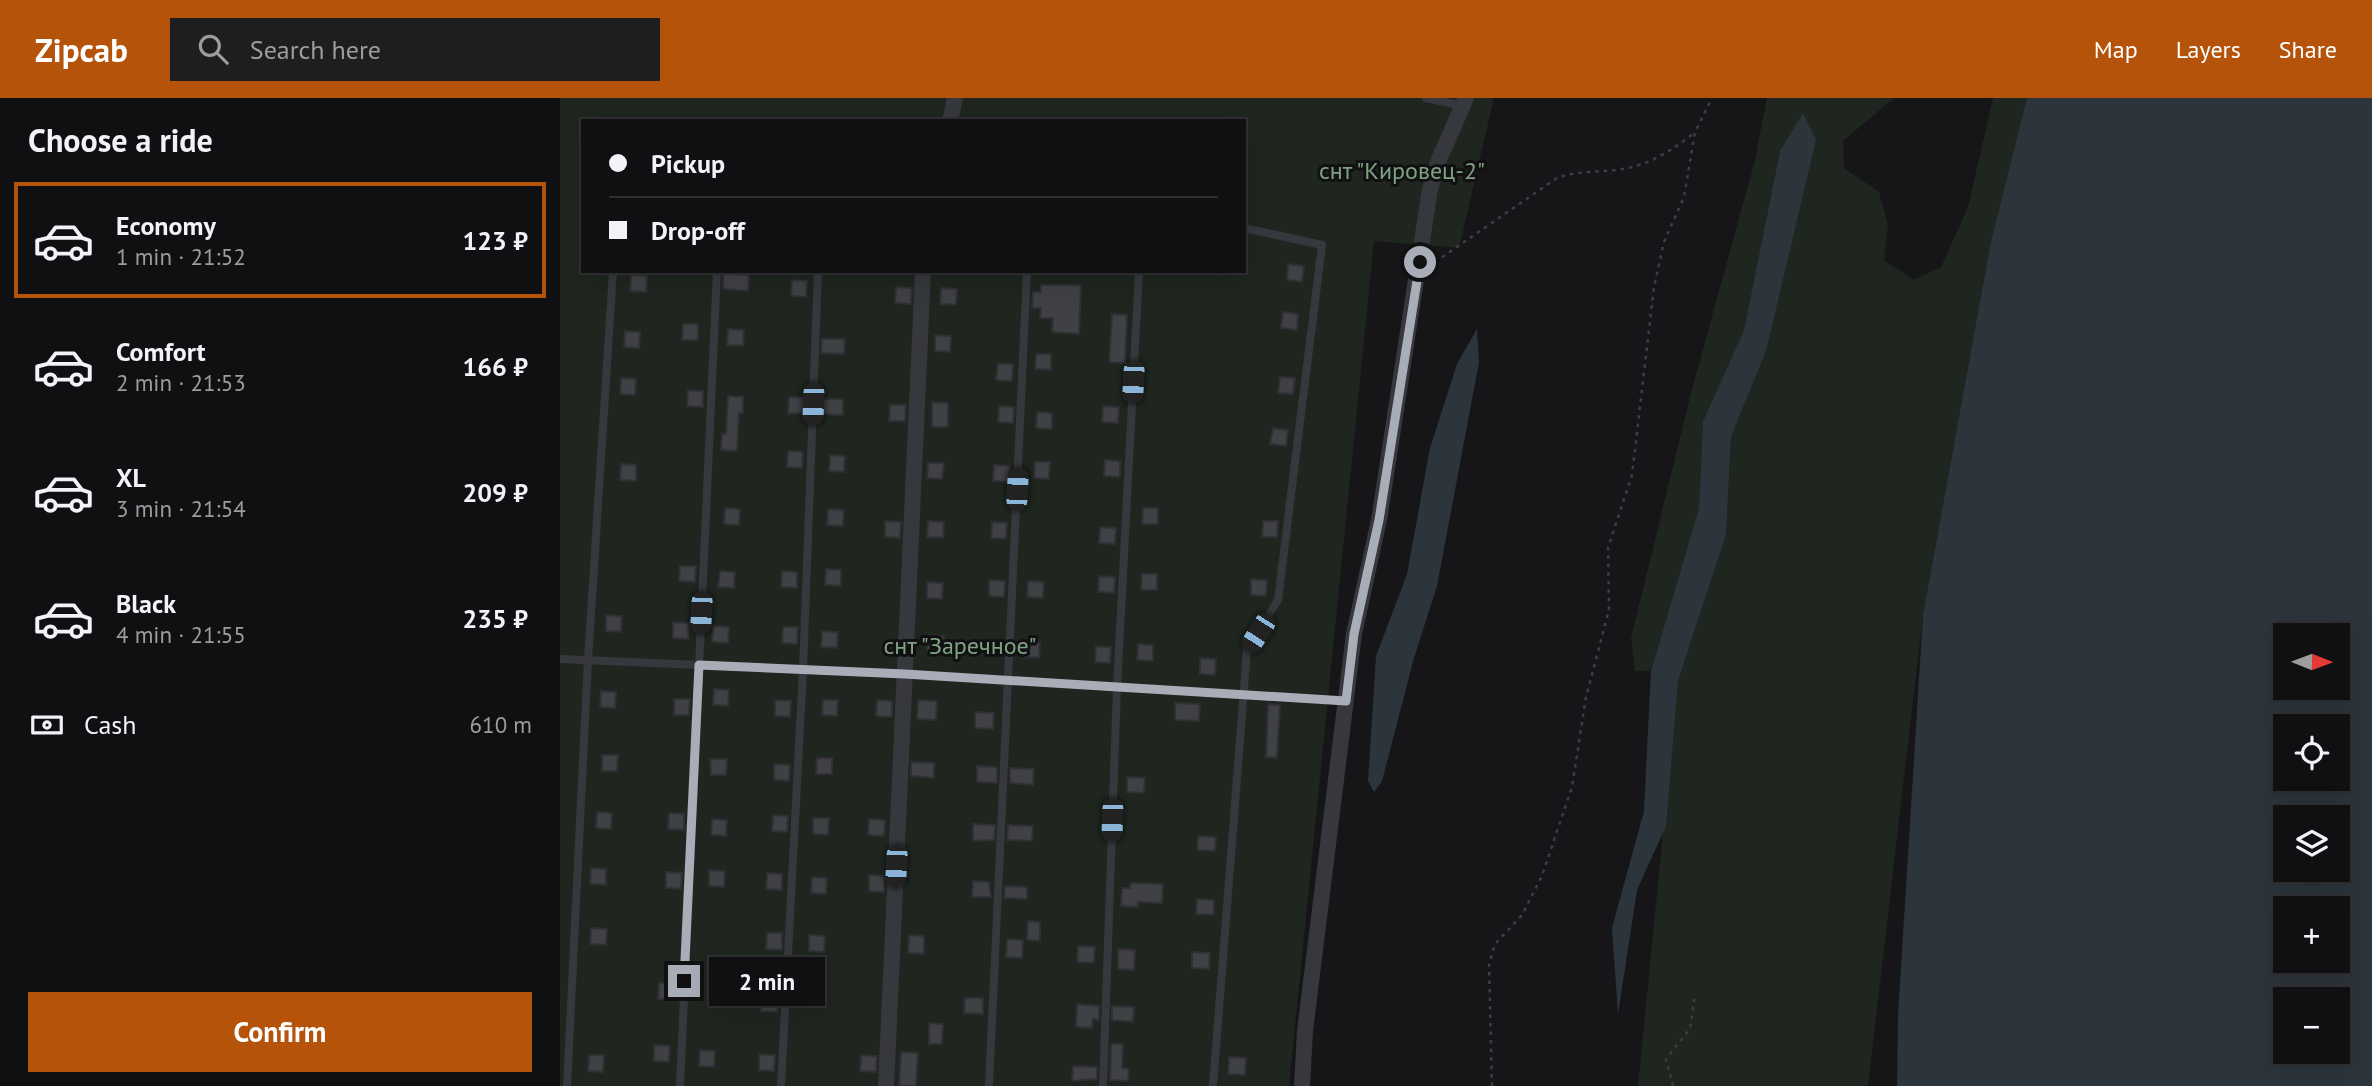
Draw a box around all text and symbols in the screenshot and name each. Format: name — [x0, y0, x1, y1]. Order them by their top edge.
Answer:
search box — [170, 18, 660, 81]
text: Zipcab — [35, 28, 128, 71]
icon: search — [194, 30, 232, 68]
text: Search here — [250, 33, 381, 66]
text: Map — [2094, 34, 2138, 65]
text: Layers — [2176, 34, 2241, 65]
text: Share — [2279, 34, 2337, 65]
text: Choose a ride — [28, 119, 213, 161]
text: Pickup — [651, 147, 725, 180]
park label: снт "Кировец-2" — [1319, 155, 1485, 186]
icon: car — [32, 209, 95, 272]
text: Economy — [116, 209, 216, 242]
text: Drop-off — [651, 214, 745, 247]
text: 123 ₽ — [462, 224, 528, 257]
text: 1 min · 21:52 — [116, 242, 246, 271]
route start — [1404, 246, 1436, 278]
icon: car — [32, 335, 95, 398]
text: Comfort — [116, 335, 206, 368]
text: 166 ₽ — [462, 350, 528, 383]
car — [1122, 360, 1145, 404]
text: 2 min · 21:53 — [116, 368, 246, 397]
car — [802, 383, 825, 425]
icon: car — [32, 461, 95, 524]
text: XL — [116, 461, 146, 494]
car — [1006, 467, 1029, 511]
text: 209 ₽ — [462, 476, 528, 509]
text: 3 min · 21:54 — [116, 494, 246, 523]
icon: car — [32, 587, 95, 650]
text: Black — [116, 587, 176, 620]
car — [690, 591, 713, 635]
text: 235 ₽ — [462, 602, 528, 635]
car — [1238, 610, 1279, 656]
text: 4 min · 21:55 — [116, 620, 246, 649]
north arrow — [2273, 623, 2350, 700]
map controls — [2273, 623, 2350, 1064]
park label: снт "Заречное" — [884, 630, 1037, 661]
icon: cash — [28, 706, 66, 744]
text: Cash — [84, 708, 136, 741]
text: 610 m — [470, 710, 532, 739]
button: locate — [2273, 714, 2350, 791]
car — [1101, 799, 1124, 841]
button: layers — [2273, 805, 2350, 882]
car — [885, 844, 908, 888]
button: + — [2273, 896, 2350, 973]
callout: 2 min — [708, 956, 824, 1006]
route end — [668, 965, 700, 997]
text: 2 min — [739, 967, 795, 996]
button: − — [2273, 987, 2350, 1064]
button: Confirm — [28, 992, 532, 1072]

